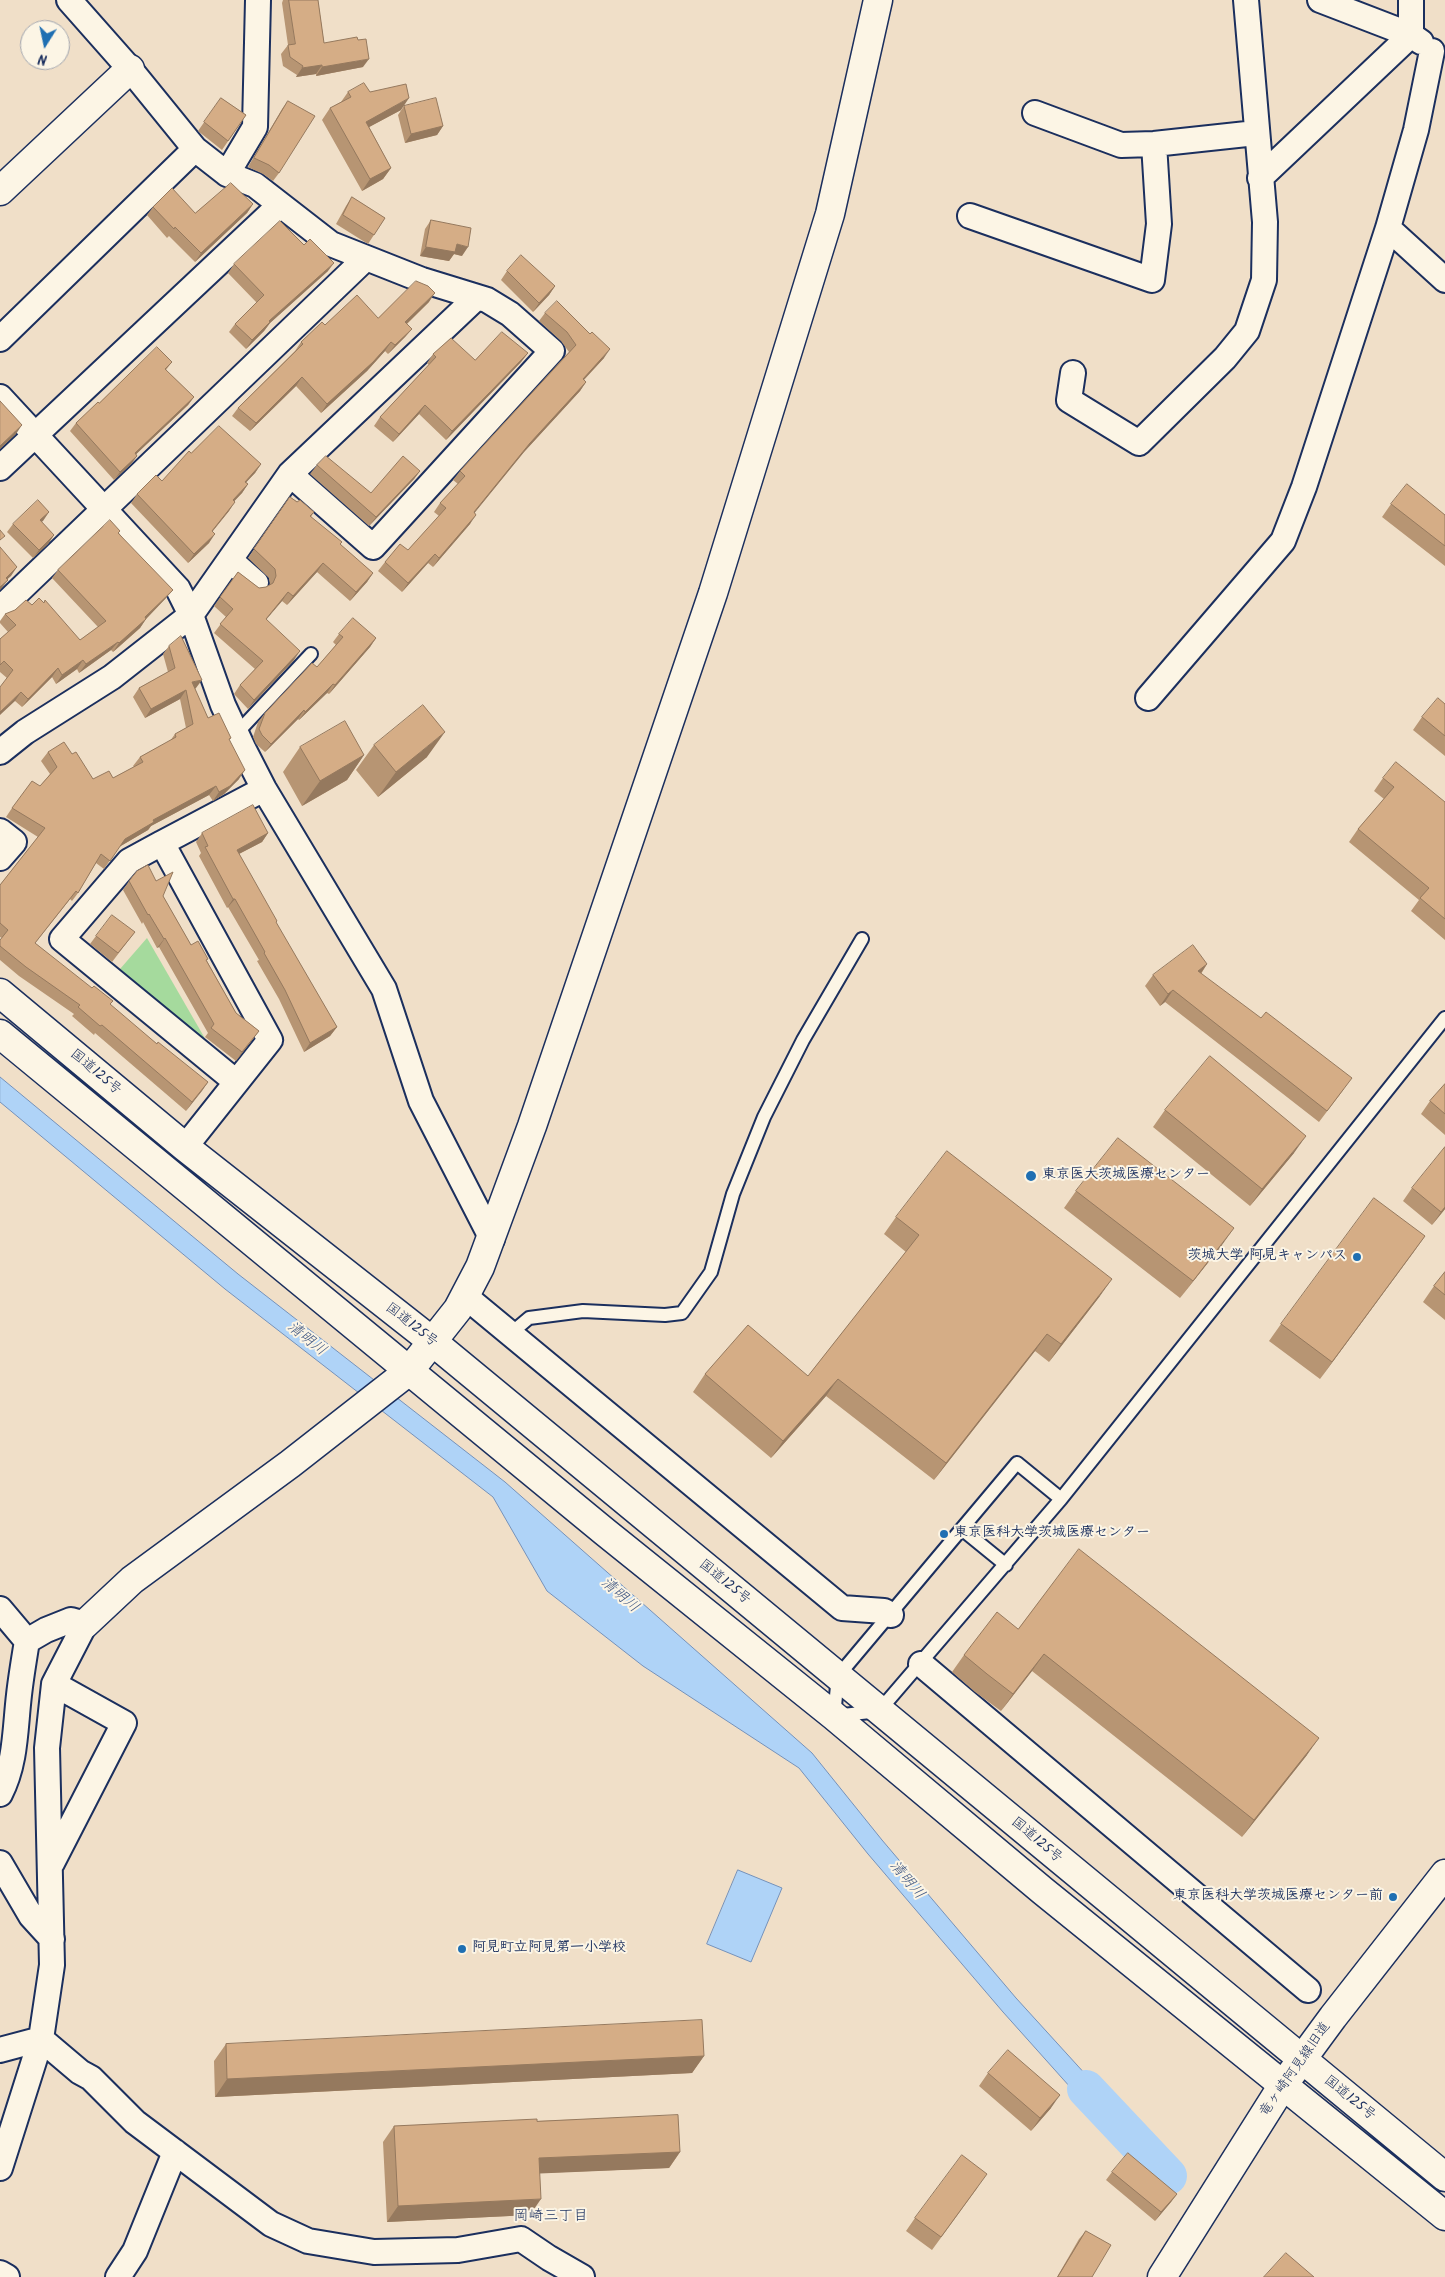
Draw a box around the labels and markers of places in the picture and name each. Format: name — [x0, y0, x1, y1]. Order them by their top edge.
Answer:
place label: 東京医大茨城医療センター — [1042, 1168, 1210, 1184]
marker: 東京医大茨城医療センター — [1024, 1169, 1038, 1183]
place label: 茨城大学 阿見キャンパス — [1188, 1249, 1347, 1265]
marker: 茨城大学 阿見キャンパス — [1351, 1251, 1363, 1263]
place label: 東京医科大学茨城医療センター — [954, 1526, 1150, 1542]
marker: 東京医科大学茨城医療センター — [938, 1528, 950, 1540]
place label: 東京医科大学茨城医療センター前 — [1173, 1889, 1383, 1905]
marker: 東京医科大学茨城医療センター前 — [1387, 1891, 1399, 1903]
place label: 阿見町立阿見第一小学校 — [472, 1941, 626, 1957]
marker: 阿見町立阿見第一小学校 — [456, 1943, 468, 1955]

